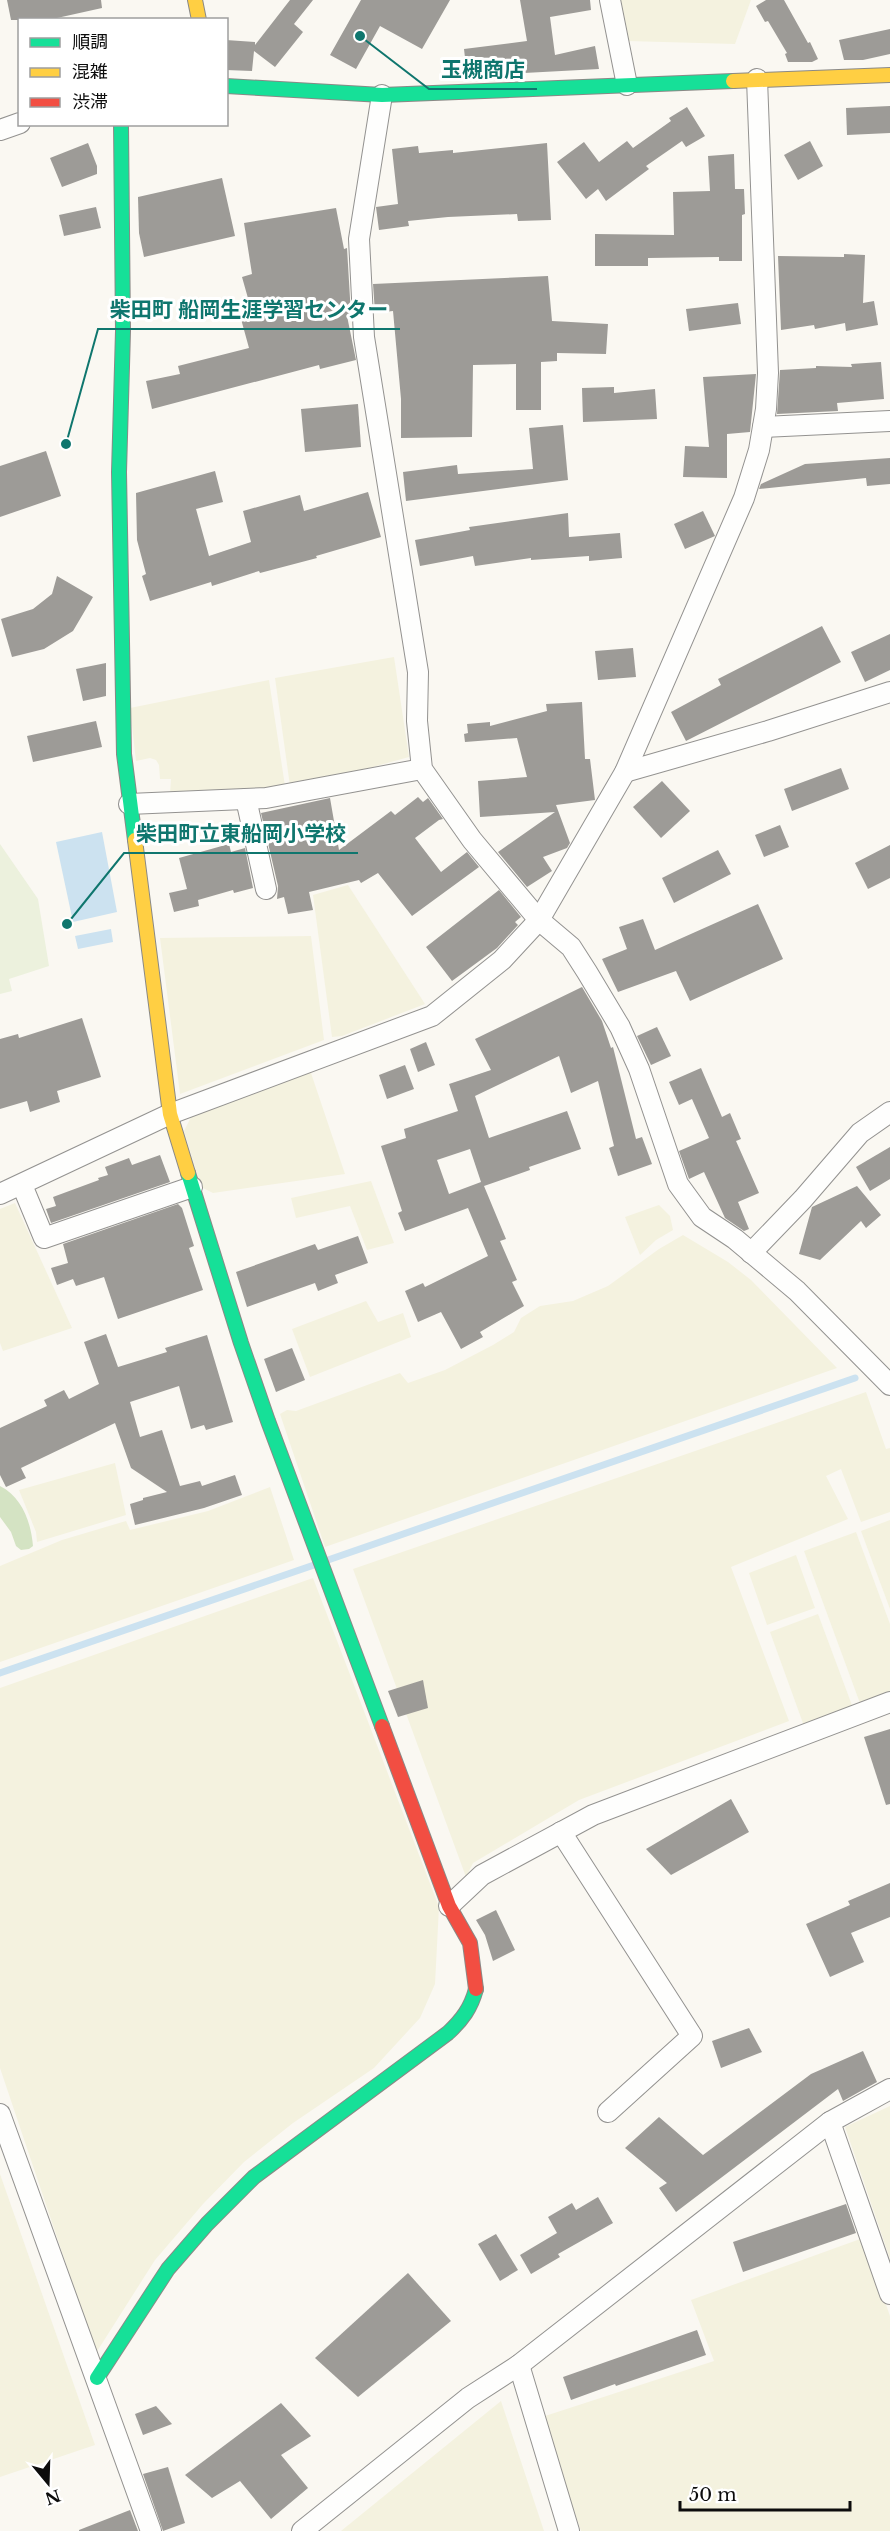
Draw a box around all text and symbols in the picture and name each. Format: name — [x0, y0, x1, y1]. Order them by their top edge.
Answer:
legend — [18, 18, 228, 126]
text: 順調 — [72, 31, 108, 53]
callout: 玉槻商店 — [429, 50, 537, 89]
text: 玉槻商店 — [441, 57, 525, 83]
text: 混雑 — [72, 61, 108, 83]
text: 渋滞 — [72, 91, 108, 113]
callout: 柴田町 船岡生涯学習センター — [98, 290, 400, 329]
text: 柴田町 船岡生涯学習センター — [110, 297, 388, 323]
callout: 柴田町立東船岡小学校 — [124, 814, 358, 853]
text: 柴田町立東船岡小学校 — [136, 821, 346, 847]
north arrow — [18, 2453, 78, 2513]
scale bar — [680, 2474, 850, 2512]
text: 50 m — [689, 2484, 737, 2506]
text: N — [43, 2485, 63, 2509]

